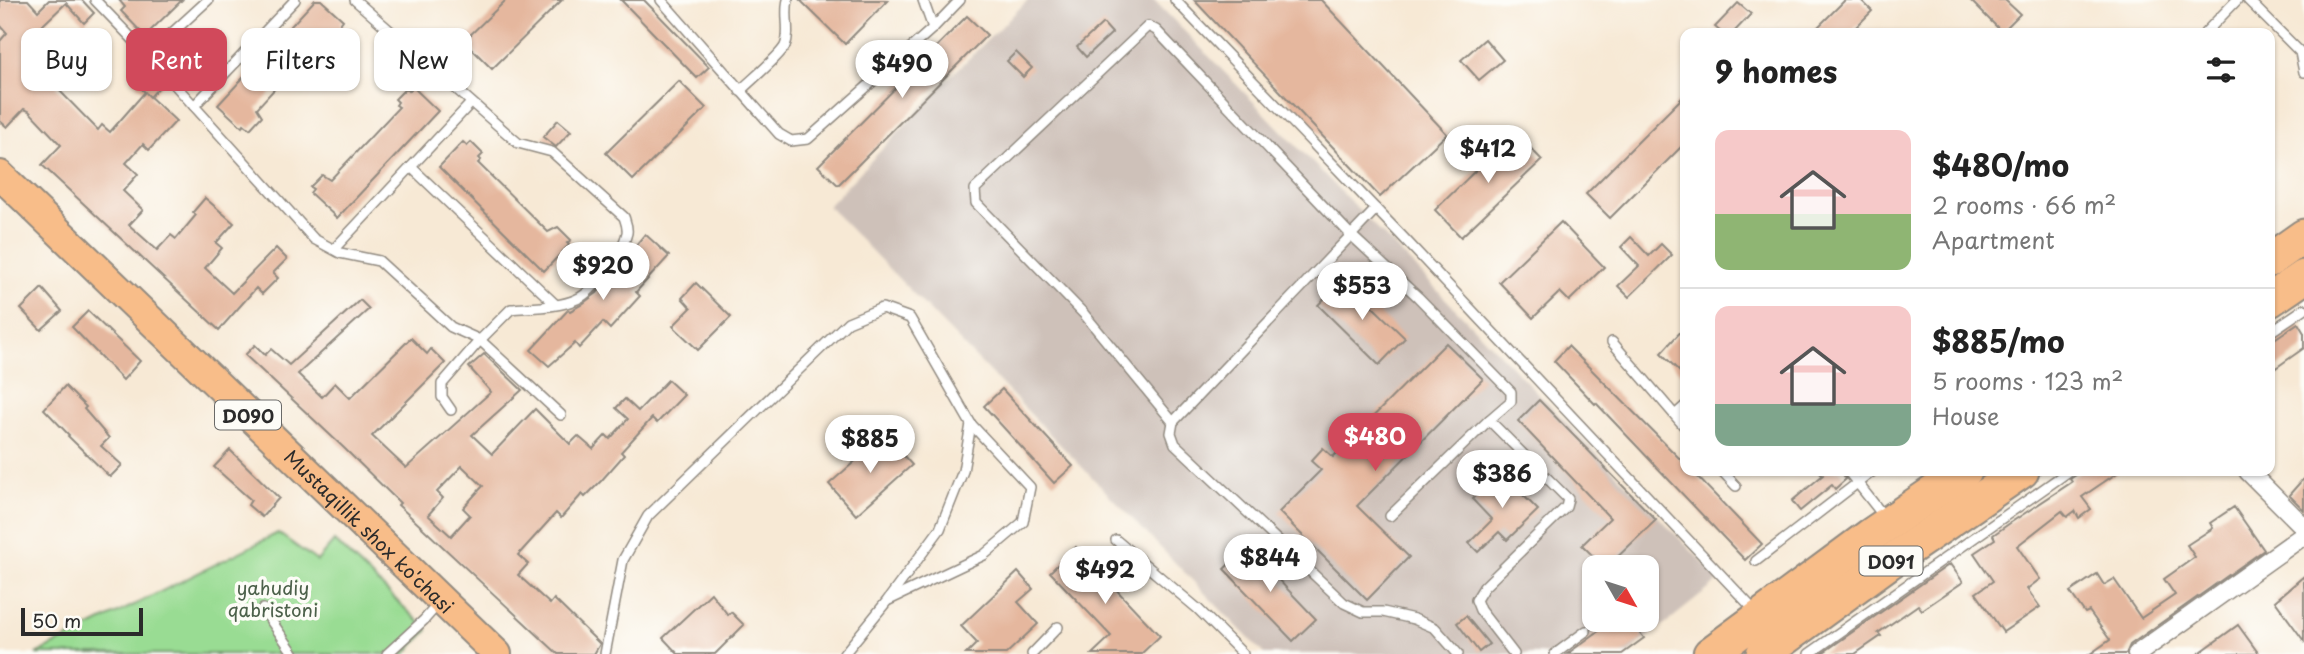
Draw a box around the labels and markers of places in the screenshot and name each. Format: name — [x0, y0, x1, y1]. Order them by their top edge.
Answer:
pin: $490 — [861, 41, 943, 100]
pin: $412 — [1447, 125, 1529, 185]
pin: $920 — [562, 243, 644, 302]
pin: $553 — [1321, 262, 1403, 322]
pin: $480 — [1334, 414, 1416, 473]
pin: $885 — [829, 416, 911, 475]
pin: $386 — [1461, 450, 1543, 510]
pin: $844 — [1229, 534, 1311, 594]
pin: $492 — [1064, 546, 1146, 606]

